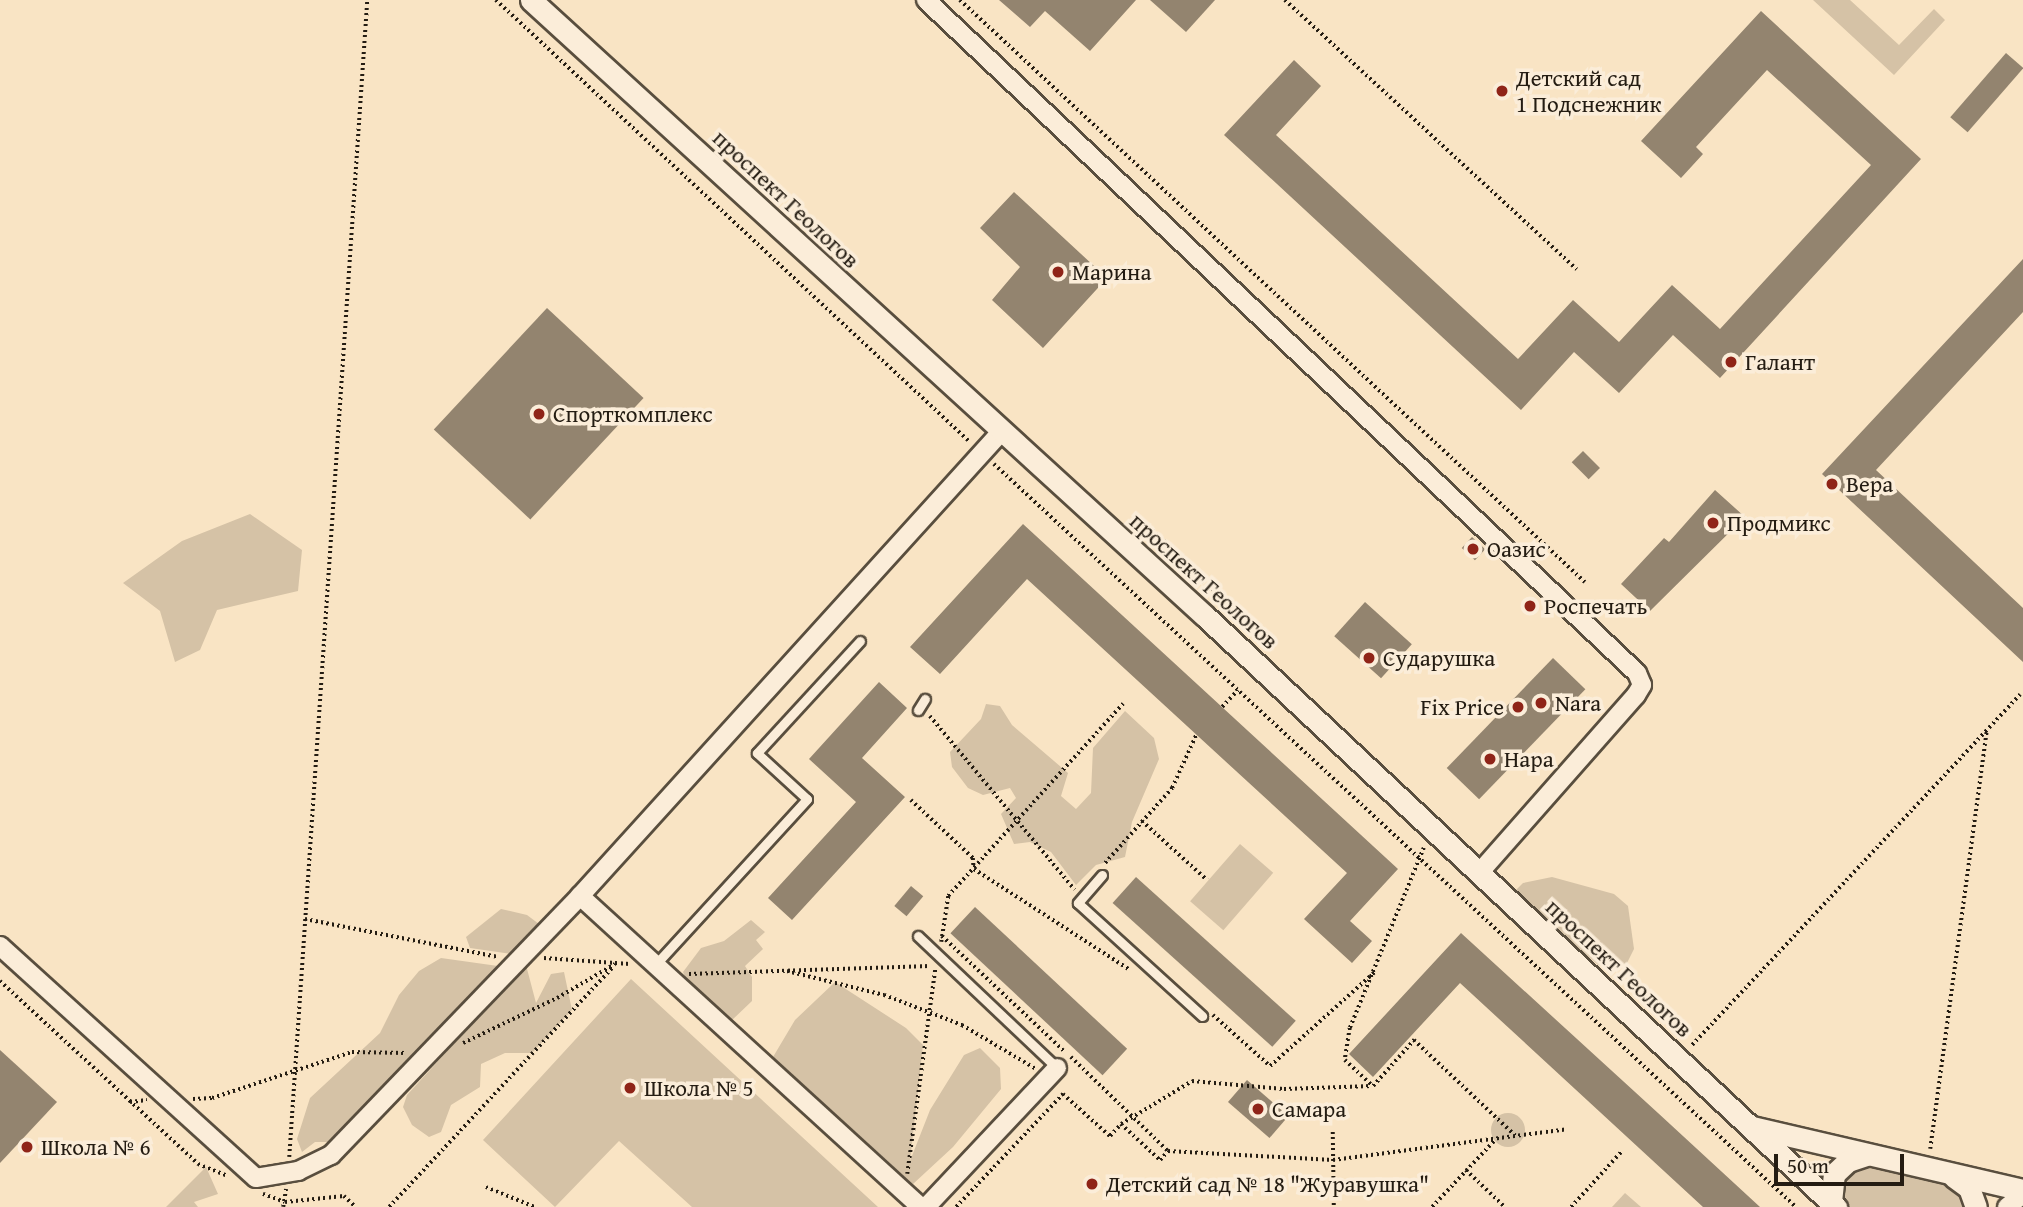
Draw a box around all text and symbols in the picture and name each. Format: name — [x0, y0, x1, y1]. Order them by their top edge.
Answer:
place label: Детский сад 1 Подснежник — [1516, 64, 1661, 118]
marker: Детский сад 1 Подснежник — [1494, 83, 1510, 99]
street label: проспект Геологов — [707, 124, 865, 274]
place label: Марина — [1072, 258, 1151, 286]
marker: Марина — [1050, 264, 1066, 280]
place label: Галант — [1745, 348, 1815, 376]
marker: Галант — [1723, 354, 1739, 370]
place label: Спорткомплекс — [553, 400, 713, 428]
marker: Спорткомплекс — [531, 406, 547, 422]
place label: Вера — [1846, 470, 1893, 498]
marker: Вера — [1824, 476, 1840, 492]
street label: проспект Геологов — [1124, 507, 1284, 655]
place label: Продмикс — [1727, 509, 1831, 537]
marker: Продмикс — [1705, 515, 1721, 531]
place label: Оазис — [1487, 535, 1546, 563]
marker: Оазис — [1465, 541, 1481, 557]
place label: Роспечать — [1544, 592, 1647, 620]
marker: Роспечать — [1522, 598, 1538, 614]
place label: Сударушка — [1383, 644, 1495, 672]
marker: Сударушка — [1361, 650, 1377, 666]
place label: Nara — [1555, 689, 1601, 717]
place label: Fix Price — [1420, 693, 1504, 721]
marker: Nara — [1533, 695, 1549, 711]
marker: Fix Price — [1510, 699, 1526, 715]
place label: Нара — [1504, 745, 1554, 773]
marker: Нара — [1482, 751, 1498, 767]
street label: проспект Геологов — [1540, 893, 1698, 1043]
place label: Школа № 5 — [644, 1074, 754, 1102]
marker: Школа № 5 — [622, 1080, 638, 1096]
place label: Самара — [1272, 1095, 1346, 1123]
marker: Самара — [1250, 1101, 1266, 1117]
place label: Школа № 6 — [41, 1133, 151, 1161]
marker: Школа № 6 — [19, 1139, 35, 1155]
scale bar — [1778, 1140, 1908, 1184]
text: 50 m — [1787, 1150, 1829, 1181]
place label: Детский сад № 18 "Журавушка" — [1106, 1170, 1429, 1198]
marker: Детский сад № 18 "Журавушка" — [1084, 1176, 1100, 1192]

